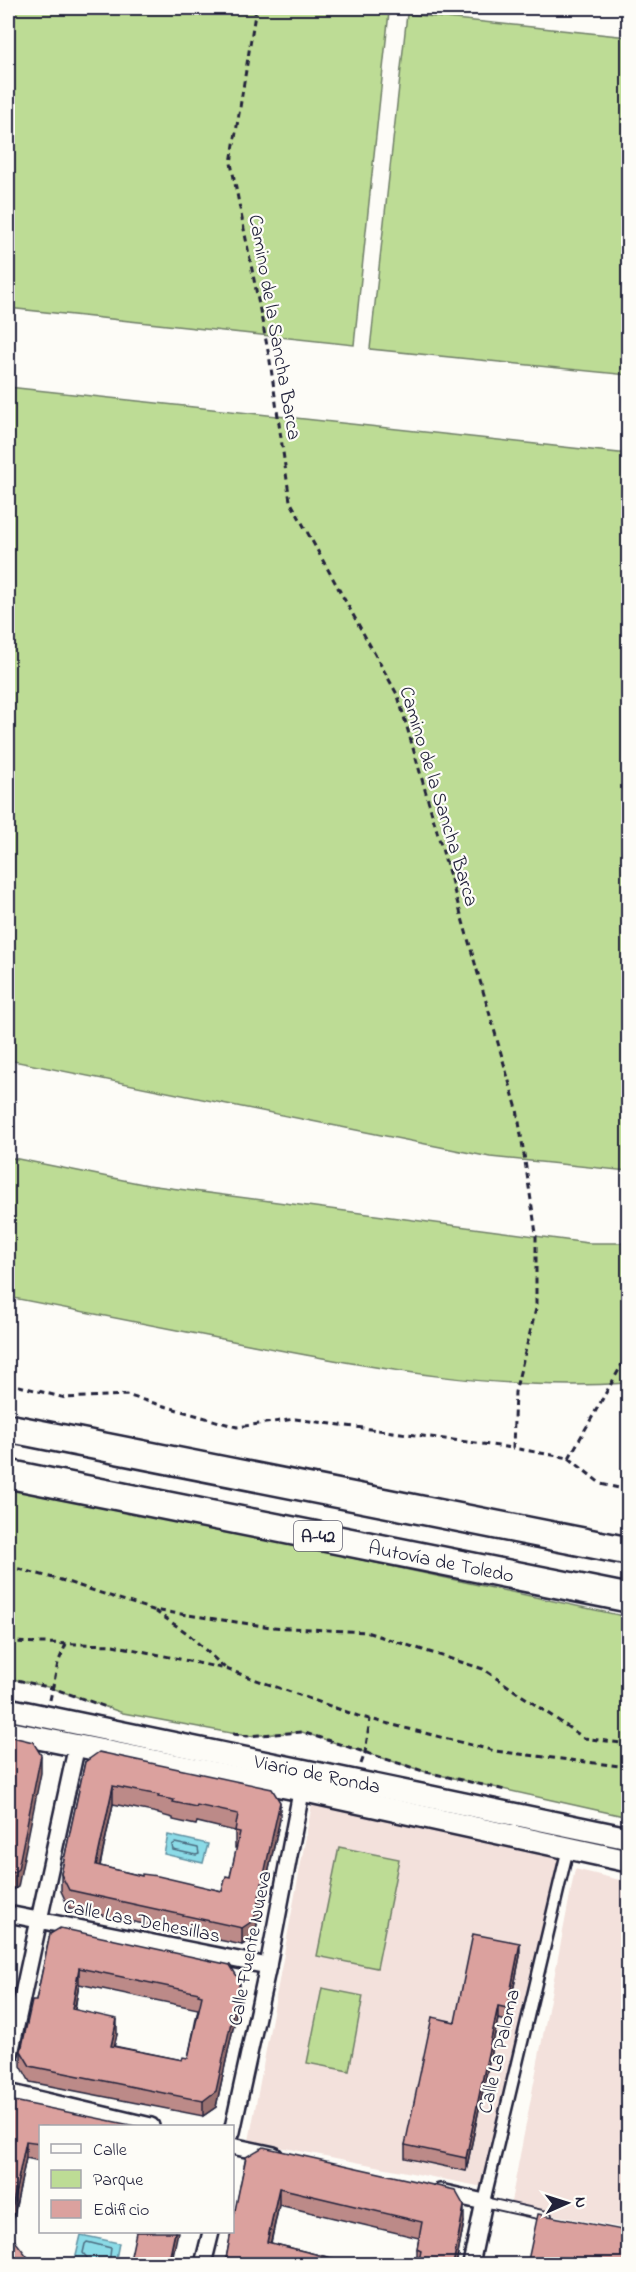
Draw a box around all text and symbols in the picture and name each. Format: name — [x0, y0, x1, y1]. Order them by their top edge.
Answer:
street label: Camino de la Sancha Barca — [239, 212, 308, 442]
street label: Camino de la Sancha Barca — [390, 683, 485, 910]
road number: A-42 — [294, 1521, 342, 1551]
street label: Autovía de Toledo — [366, 1534, 516, 1592]
street label: Viario de Ronda — [250, 1748, 383, 1803]
street label: Calle Fuente Nueva — [222, 1869, 281, 2028]
street label: Calle Las Dehesillas — [61, 1893, 223, 1952]
street label: Calle La Paloma — [472, 1986, 529, 2117]
legend — [39, 2125, 234, 2233]
text: Calle — [93, 2138, 128, 2164]
text: Parque — [93, 2168, 144, 2194]
north arrow — [537, 2173, 597, 2233]
text: N — [568, 2196, 592, 2209]
text: Edificio — [93, 2198, 149, 2224]

